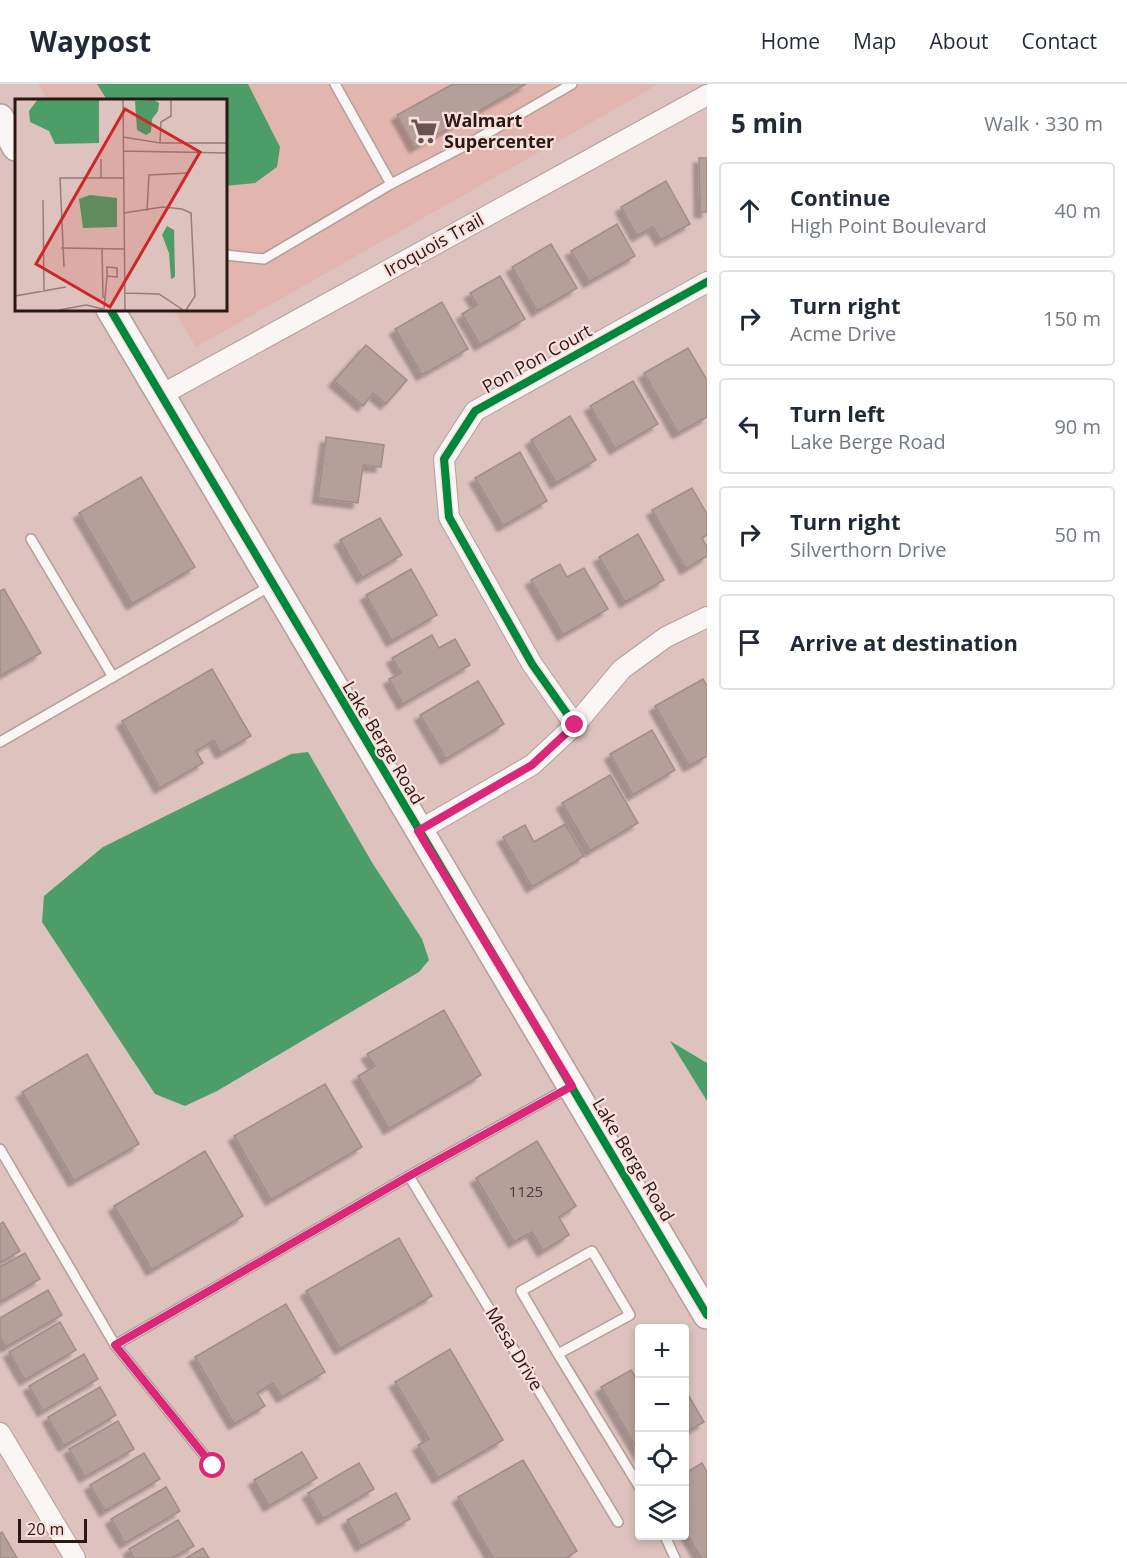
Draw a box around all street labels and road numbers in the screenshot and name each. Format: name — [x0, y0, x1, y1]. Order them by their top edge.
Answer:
street label: Iroquois Trail — [379, 207, 488, 281]
street label: Pon Pon Court — [477, 318, 596, 398]
street label: Lake Berge Road — [337, 676, 430, 809]
street label: Lake Berge Road — [587, 1093, 680, 1226]
street label: Mesa Drive — [480, 1302, 549, 1395]

